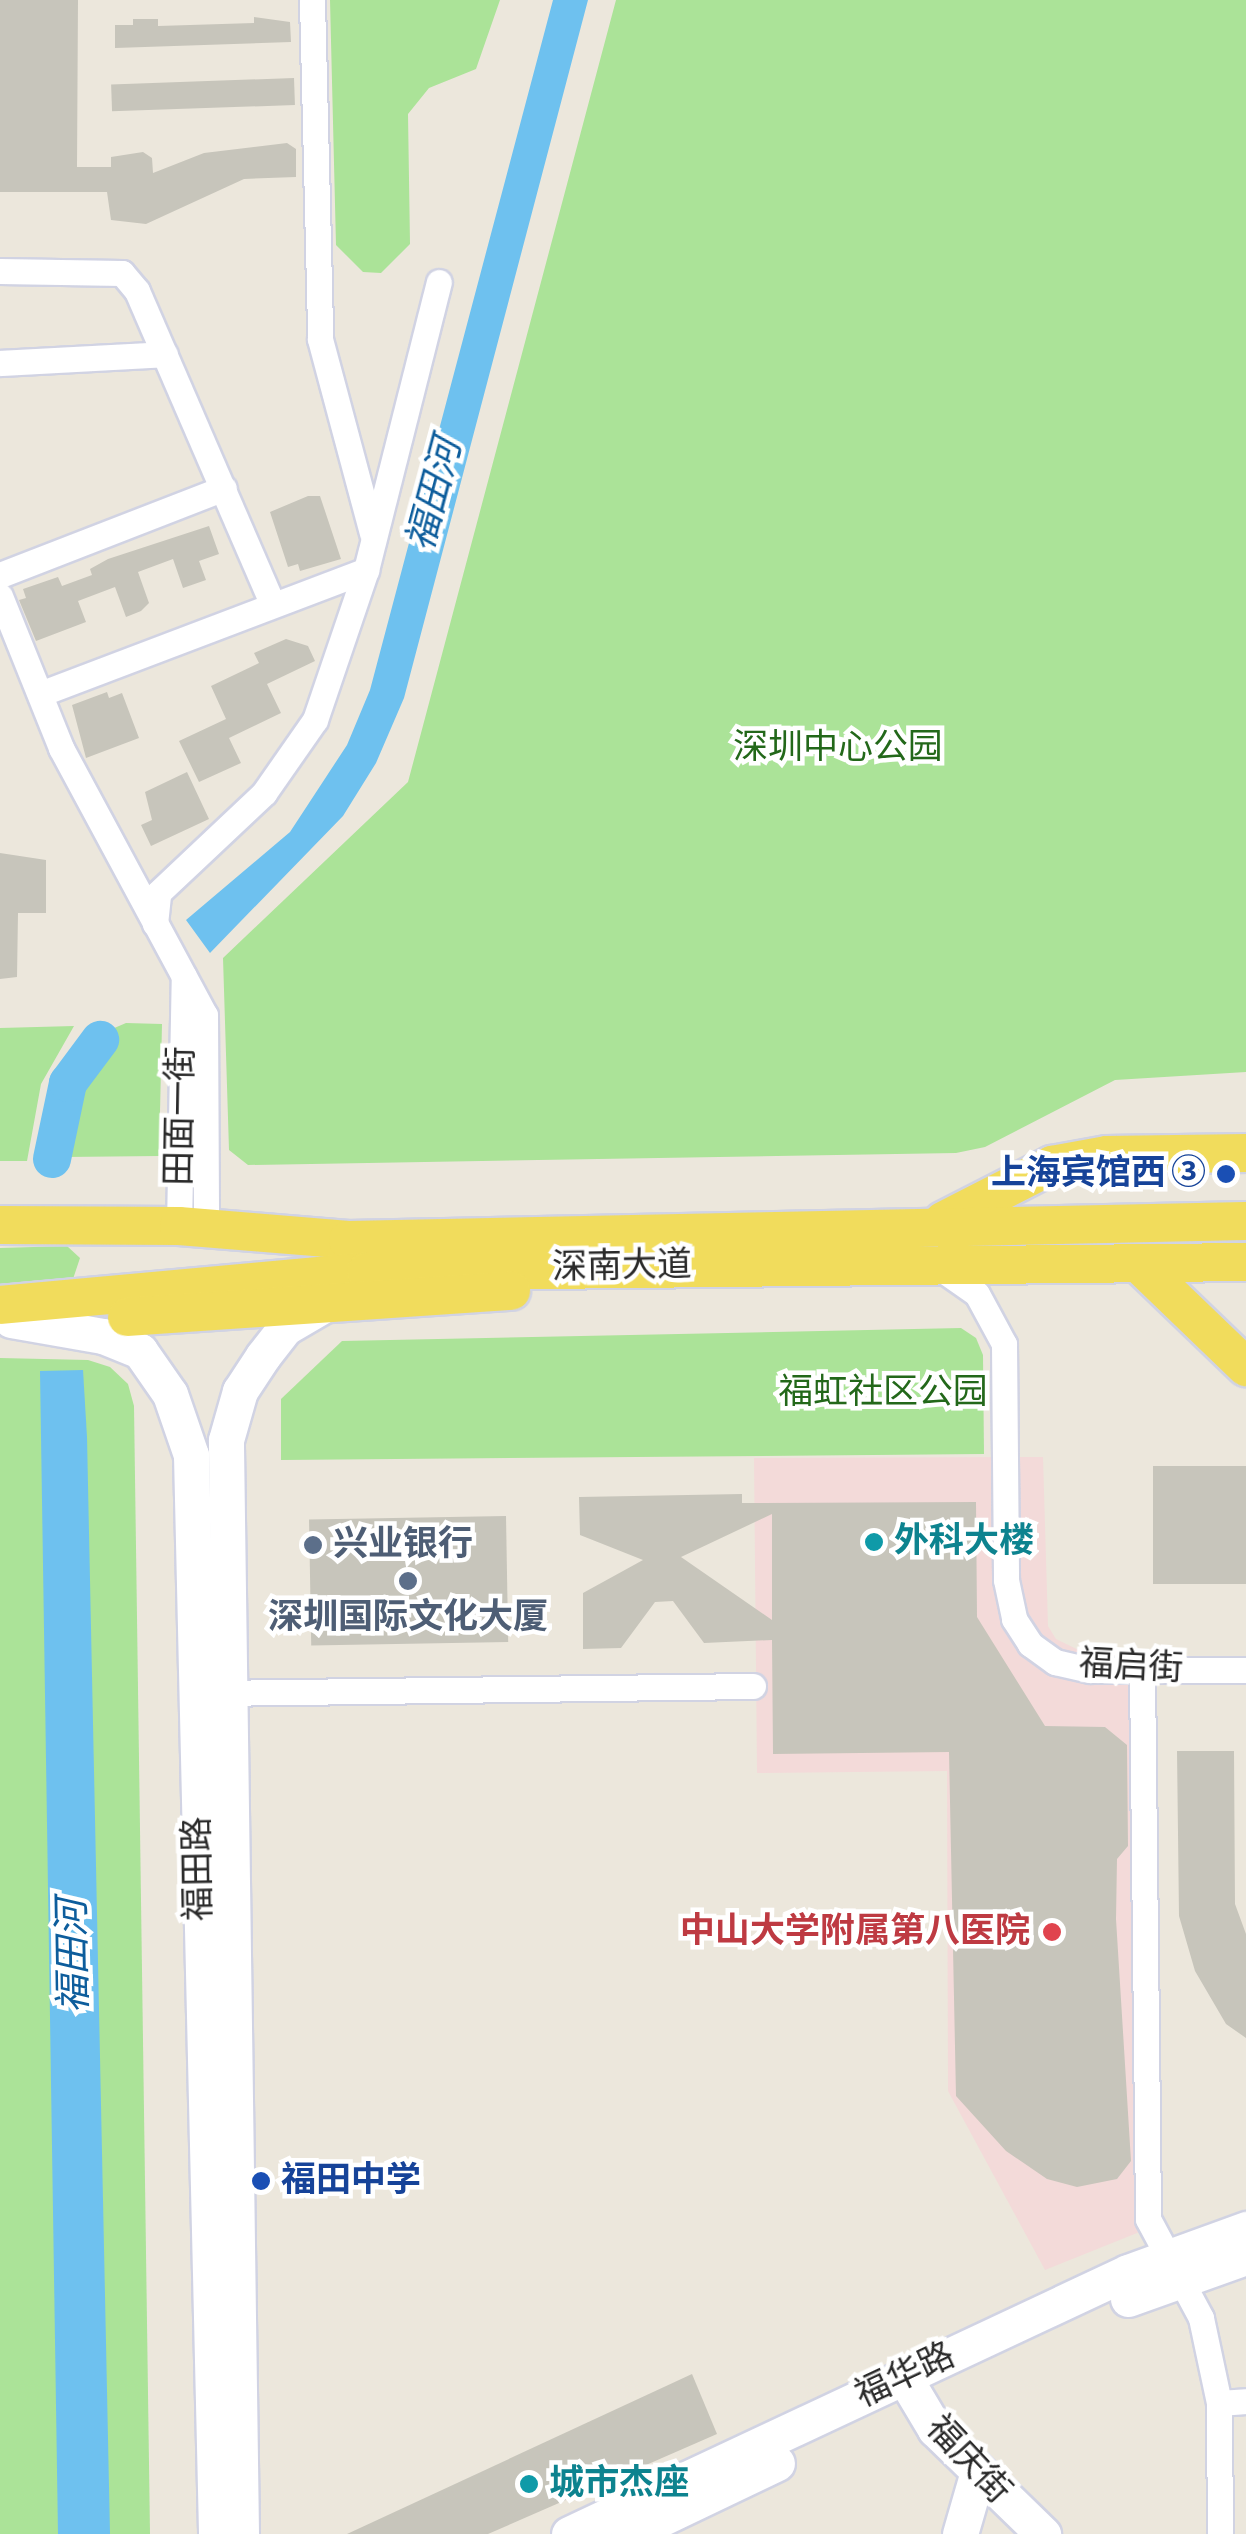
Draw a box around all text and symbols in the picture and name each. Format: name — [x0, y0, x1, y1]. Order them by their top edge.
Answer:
water label: 福田河 — [399, 434, 473, 556]
park label: 深圳中心公园 — [733, 727, 943, 769]
street label: 田面一街 — [159, 1046, 203, 1186]
place label: 上海宾馆西 ③ — [991, 1153, 1206, 1195]
marker: 上海宾馆西 ③ — [1215, 1163, 1237, 1185]
street label: 深南大道 — [552, 1245, 692, 1289]
park label: 福虹社区公园 — [778, 1372, 988, 1414]
place label: 外科大楼 — [894, 1521, 1034, 1563]
place label: 兴业银行 — [333, 1524, 473, 1566]
marker: 外科大楼 — [863, 1531, 885, 1553]
marker: 兴业银行 — [302, 1534, 324, 1556]
marker: 深圳国际文化大厦 — [397, 1570, 419, 1592]
place label: 深圳国际文化大厦 — [268, 1597, 548, 1639]
street label: 福启街 — [1077, 1643, 1185, 1691]
street label: 福田路 — [177, 1816, 221, 1922]
water label: 福田河 — [51, 1899, 99, 2013]
place label: 中山大学附属第八医院 — [680, 1911, 1030, 1953]
marker: 中山大学附属第八医院 — [1039, 1919, 1065, 1945]
place label: 福田中学 — [281, 2160, 421, 2202]
marker: 福田中学 — [250, 2170, 272, 2192]
street label: 福华路 — [849, 2335, 961, 2417]
street label: 福庆街 — [917, 2407, 1019, 2513]
place label: 城市杰座 — [549, 2463, 689, 2505]
marker: 城市杰座 — [518, 2473, 540, 2495]

